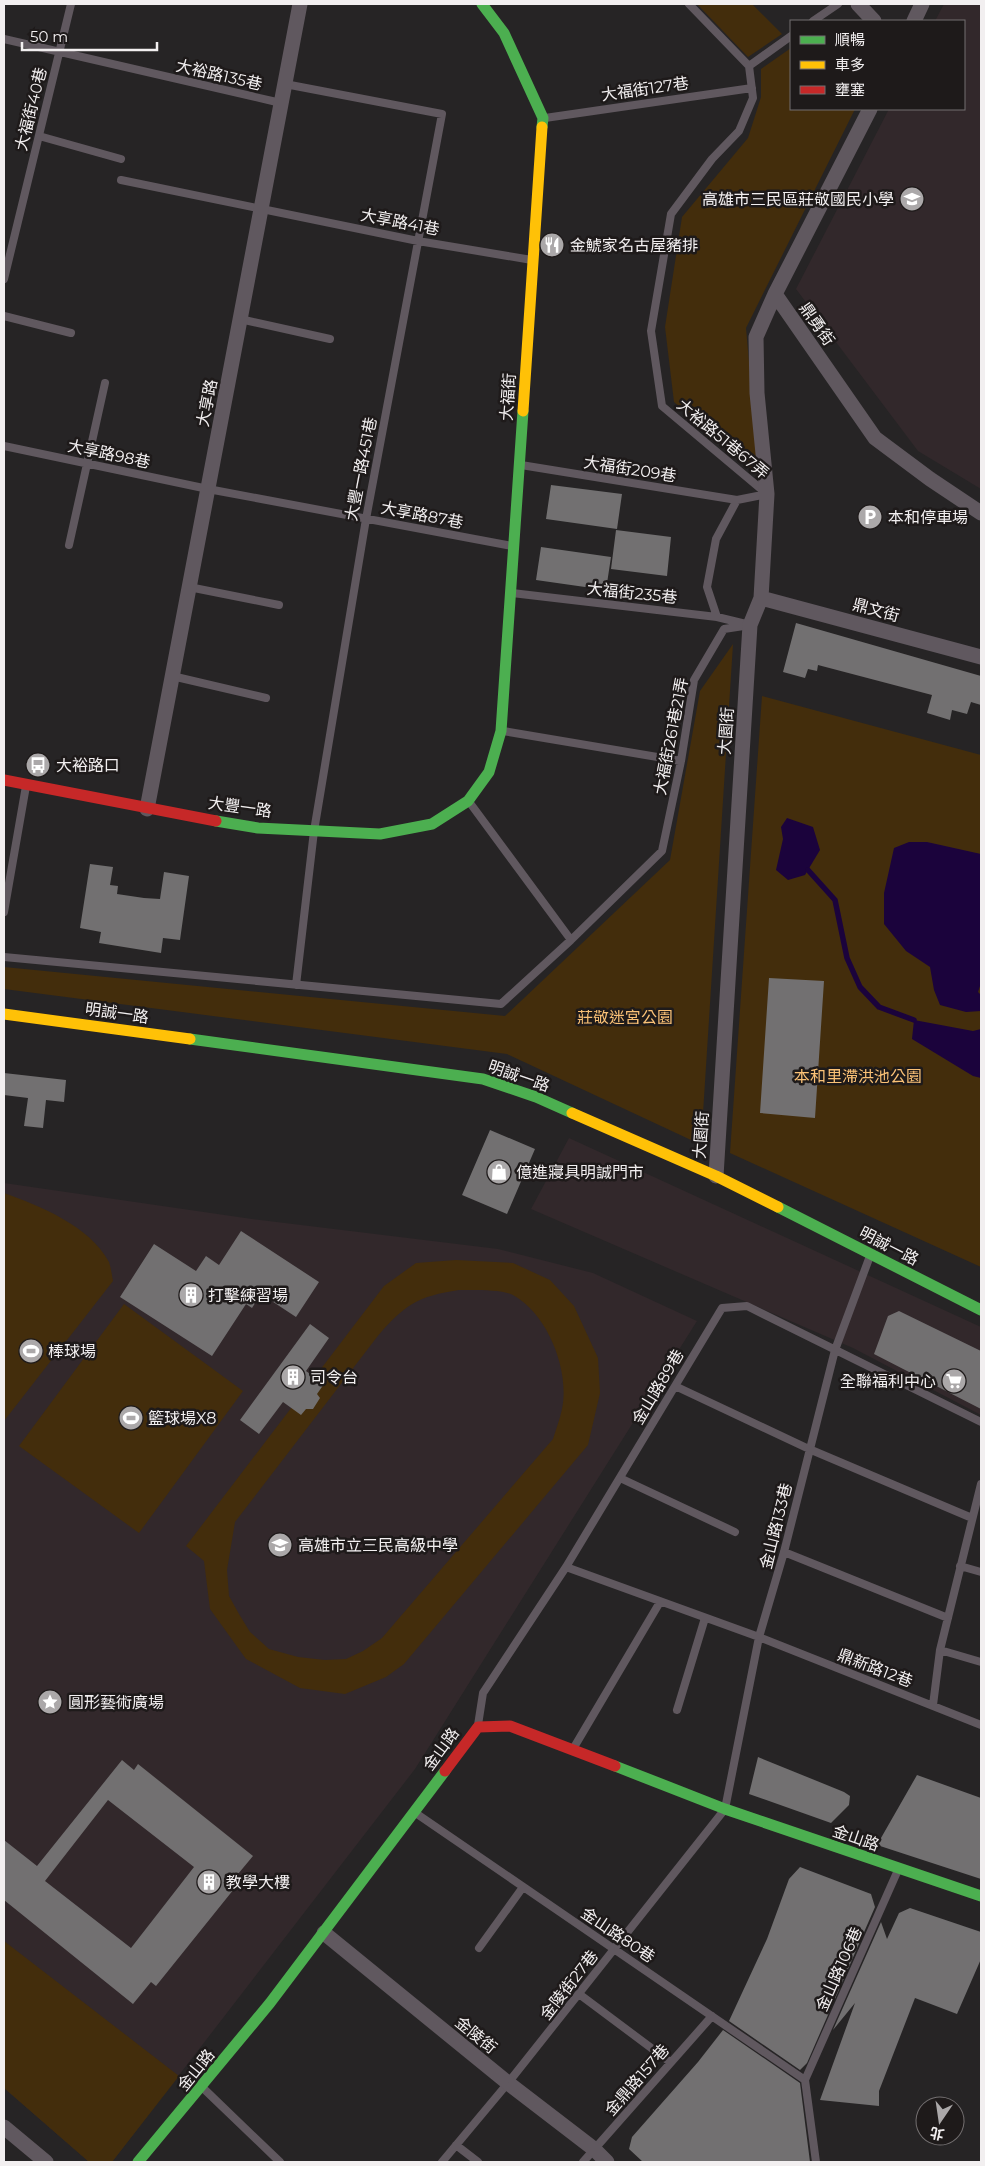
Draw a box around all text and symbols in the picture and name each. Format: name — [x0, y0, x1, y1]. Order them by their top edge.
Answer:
scale bar — [22, 20, 158, 52]
legend — [790, 20, 965, 110]
text: 50 m — [30, 27, 68, 46]
text: 順暢 — [835, 30, 865, 49]
text: 車多 — [835, 55, 865, 74]
street label: 大裕路135巷 — [174, 56, 264, 94]
street label: 大福街40巷 — [11, 65, 51, 153]
street label: 大福街127巷 — [600, 73, 690, 105]
text: 壅塞 — [835, 80, 865, 99]
school or university icon: 高雄市三民區莊敬國民小學 — [899, 186, 925, 212]
place label: 高雄市三民區莊敬國民小學 — [702, 190, 894, 209]
street label: 大享路41巷 — [359, 205, 441, 239]
restaurant icon: 金鯱家名古屋豬排 — [539, 232, 565, 258]
place label: 金鯱家名古屋豬排 — [570, 236, 698, 255]
street label: 鼎勇街 — [795, 299, 839, 349]
street label: 大福街 — [497, 372, 519, 422]
street label: 大享路 — [193, 378, 221, 428]
street label: 大裕路51巷67弄 — [673, 395, 773, 483]
street label: 大豐一路451巷 — [342, 415, 380, 523]
street label: 大享路98巷 — [66, 436, 152, 472]
street label: 大福街209巷 — [582, 452, 678, 486]
street label: 大享路87巷 — [379, 498, 465, 532]
parking icon: 本和停車場 — [857, 504, 883, 530]
place label: 本和停車場 — [888, 508, 968, 527]
street label: 大福街235巷 — [586, 579, 678, 607]
street label: 鼎文街 — [850, 595, 902, 625]
street label: 大福街261巷21弄 — [650, 676, 692, 796]
street label: 大園街 — [715, 706, 737, 756]
bus stop icon: 大裕路口 — [25, 752, 51, 778]
place label: 大裕路口 — [56, 756, 120, 775]
street label: 大豐一路 — [207, 793, 273, 821]
street label: 明誠一路 — [84, 999, 150, 1027]
park label: 莊敬迷宮公園 — [577, 1008, 673, 1027]
street label: 明誠一路 — [486, 1057, 552, 1095]
park label: 本和里滯洪池公園 — [794, 1067, 922, 1086]
street label: 大園街 — [690, 1110, 712, 1160]
shop icon: 億進寢具明誠門市 — [486, 1159, 512, 1185]
place label: 億進寢具明誠門市 — [516, 1163, 644, 1182]
street label: 明誠一路 — [856, 1223, 922, 1269]
building icon: 打擊練習場 — [178, 1282, 204, 1308]
place label: 打擊練習場 — [208, 1286, 288, 1305]
sports icon: 棒球場 — [18, 1338, 44, 1364]
place label: 棒球場 — [48, 1342, 96, 1361]
street label: 金山路89巷 — [628, 1346, 688, 1428]
building icon: 司令台 — [280, 1364, 306, 1390]
place label: 司令台 — [310, 1368, 358, 1387]
supermarket icon: 全聯福利中心 — [941, 1368, 967, 1394]
place label: 全聯福利中心 — [840, 1372, 936, 1391]
sports icon: 籃球場X8 — [118, 1405, 144, 1431]
place label: 籃球場X8 — [148, 1409, 216, 1428]
street label: 金山路133巷 — [756, 1481, 796, 1571]
school or university icon: 高雄市立三民高級中學 — [267, 1532, 293, 1558]
place label: 高雄市立三民高級中學 — [298, 1536, 458, 1555]
street label: 鼎新路12巷 — [835, 1645, 915, 1691]
place icon: 圓形藝術廣場 — [37, 1689, 63, 1715]
place label: 圓形藝術廣場 — [68, 1693, 164, 1712]
street label: 金山路 — [419, 1724, 463, 1774]
street label: 金山路 — [830, 1821, 882, 1855]
building icon: 教學大樓 — [196, 1869, 222, 1895]
place label: 教學大樓 — [226, 1873, 290, 1892]
street label: 金山路80巷 — [578, 1903, 658, 1967]
street label: 金山路106巷 — [812, 1924, 866, 2014]
street label: 金陵街27巷 — [536, 1947, 602, 2023]
street label: 金陵街 — [451, 2013, 501, 2057]
street label: 金鼎路157巷 — [601, 2041, 673, 2119]
street label: 金山路 — [174, 2045, 218, 2095]
north arrow — [915, 2096, 965, 2146]
text: 北 — [928, 2123, 946, 2144]

